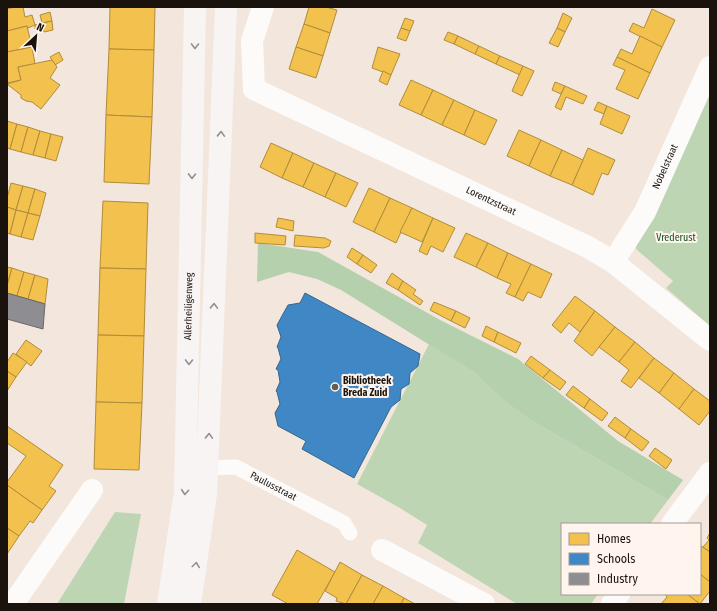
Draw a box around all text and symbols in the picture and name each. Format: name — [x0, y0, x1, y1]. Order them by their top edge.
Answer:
north arrow — [16, 16, 56, 56]
text: N — [34, 20, 46, 35]
one-way arrow — [190, 43, 199, 49]
one-way arrow — [216, 131, 225, 137]
street label: Nobelstraat — [650, 142, 681, 191]
one-way arrow — [188, 173, 196, 179]
street label: Lorentzstraat — [464, 184, 519, 218]
park label: Vrederust — [656, 232, 697, 244]
street label: Allerheiligenweg — [182, 272, 196, 340]
one-way arrow — [210, 303, 218, 309]
one-way arrow — [185, 359, 193, 365]
place label: Bibliotheek Breda Zuid — [343, 375, 392, 399]
marker: Bibliotheek Breda Zuid — [330, 382, 340, 392]
one-way arrow — [204, 433, 213, 439]
street label: Paulusstraat — [248, 469, 299, 504]
one-way arrow — [180, 489, 189, 495]
legend — [561, 523, 701, 595]
text: Homes — [597, 532, 631, 546]
text: Schools — [597, 552, 635, 566]
one-way arrow — [191, 562, 200, 569]
text: Industry — [597, 572, 638, 586]

